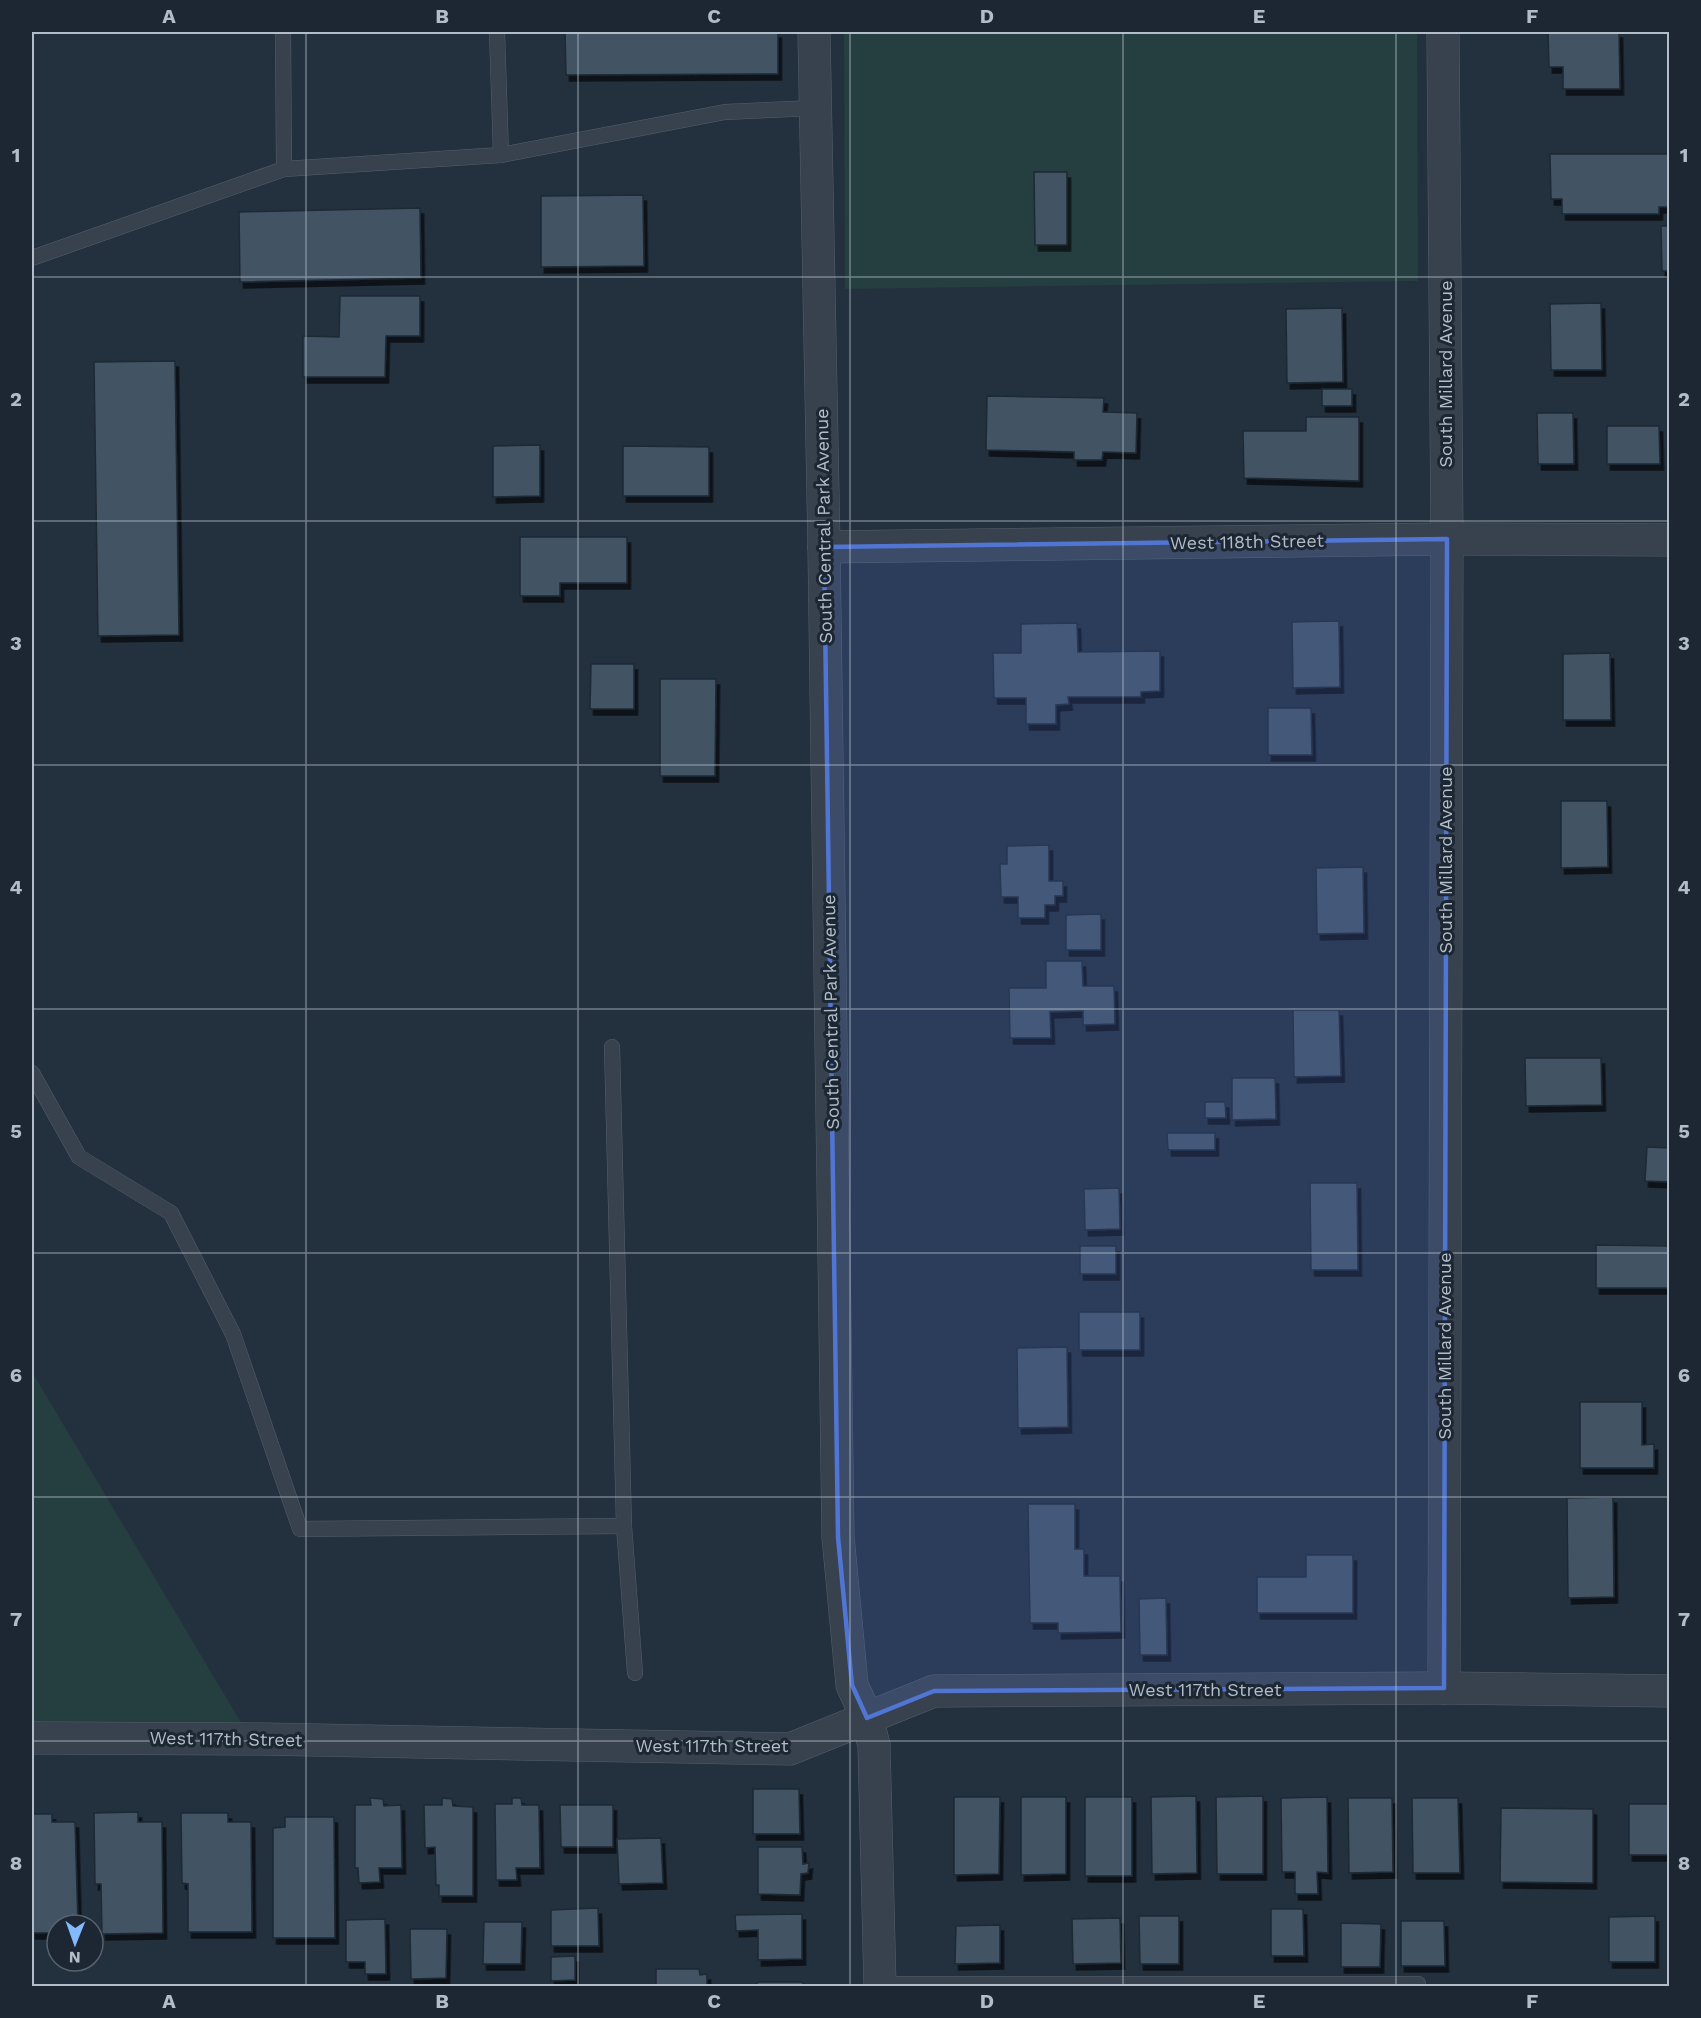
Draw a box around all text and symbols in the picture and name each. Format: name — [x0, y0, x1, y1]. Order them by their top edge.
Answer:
text: A — [162, 4, 176, 28]
text: B — [435, 4, 449, 28]
text: C — [707, 4, 721, 28]
text: D — [980, 4, 994, 28]
text: E — [1253, 4, 1265, 28]
text: F — [1526, 4, 1538, 28]
text: 1 — [12, 143, 20, 167]
text: 1 — [1680, 143, 1688, 167]
street label: South Millard Avenue — [1435, 280, 1456, 468]
text: 2 — [10, 387, 22, 411]
text: 2 — [1678, 387, 1690, 411]
street label: South Central Park Avenue — [811, 408, 836, 644]
street label: West 118th Street — [1170, 530, 1325, 553]
text: 3 — [10, 631, 22, 655]
text: 3 — [1678, 631, 1690, 655]
street label: South Millard Avenue — [1435, 766, 1456, 954]
text: 4 — [10, 875, 23, 899]
text: 4 — [1678, 875, 1691, 899]
street label: South Central Park Avenue — [818, 894, 843, 1130]
text: 5 — [10, 1119, 22, 1143]
text: 5 — [1678, 1119, 1690, 1143]
street label: South Millard Avenue — [1434, 1252, 1455, 1440]
text: 6 — [10, 1363, 22, 1387]
text: 6 — [1678, 1363, 1690, 1387]
text: 7 — [10, 1607, 22, 1631]
text: 7 — [1678, 1607, 1690, 1631]
street label: West 117th Street — [1128, 1679, 1282, 1700]
street label: West 117th Street — [149, 1727, 303, 1750]
street label: West 117th Street — [635, 1735, 789, 1756]
text: 8 — [10, 1851, 22, 1875]
text: 8 — [1678, 1851, 1690, 1875]
north arrow — [45, 1913, 105, 1973]
text: N — [69, 1948, 81, 1967]
text: A — [162, 1989, 176, 2013]
text: B — [435, 1989, 449, 2013]
text: C — [707, 1989, 721, 2013]
text: D — [980, 1989, 994, 2013]
text: E — [1253, 1989, 1265, 2013]
text: F — [1526, 1989, 1538, 2013]

